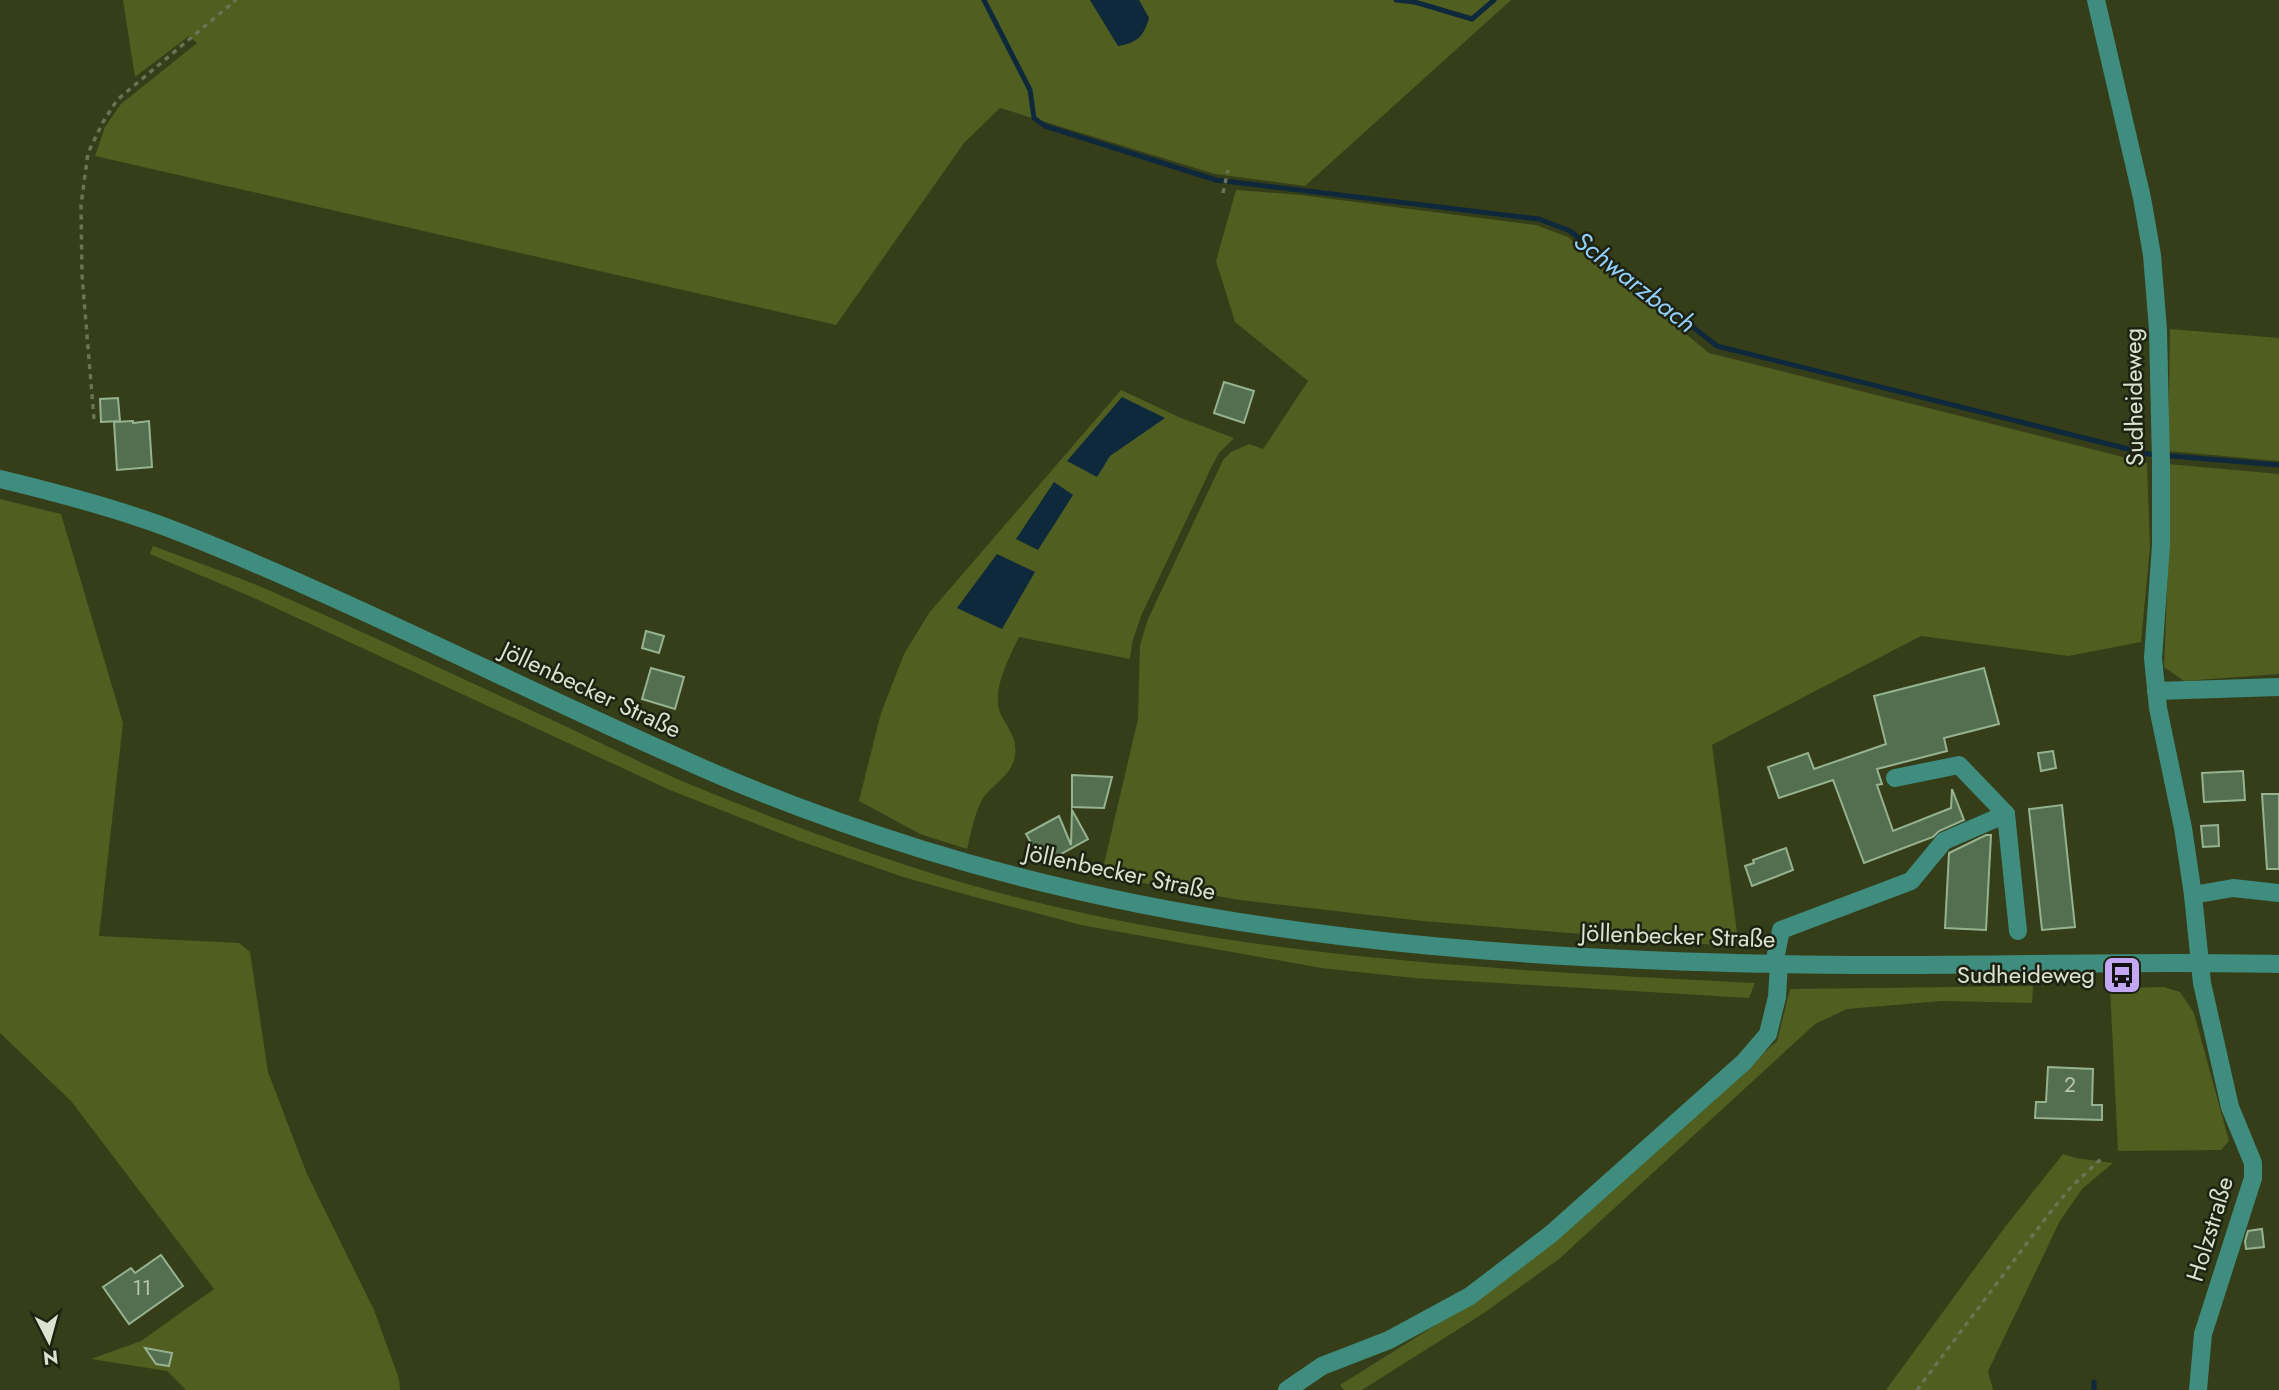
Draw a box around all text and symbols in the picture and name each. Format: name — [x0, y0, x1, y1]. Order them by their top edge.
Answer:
water label: Schwarzbach — [1566, 222, 1704, 342]
street label: Sudheideweg — [2115, 328, 2152, 466]
street label: Jöllenbecker Straße — [493, 631, 687, 747]
street label: Jöllenbecker Straße — [1018, 833, 1219, 909]
street label: Jöllenbecker Straße — [1577, 915, 1776, 956]
bus stop icon: Sudheideweg — [2101, 954, 2143, 996]
place label: Sudheideweg — [1957, 957, 2095, 992]
house number: 2 — [2064, 1070, 2076, 1100]
street label: Holzstraße — [2177, 1172, 2242, 1286]
house number: 11 — [133, 1273, 151, 1303]
north arrow — [14, 1306, 84, 1376]
text: N — [42, 1343, 60, 1372]

